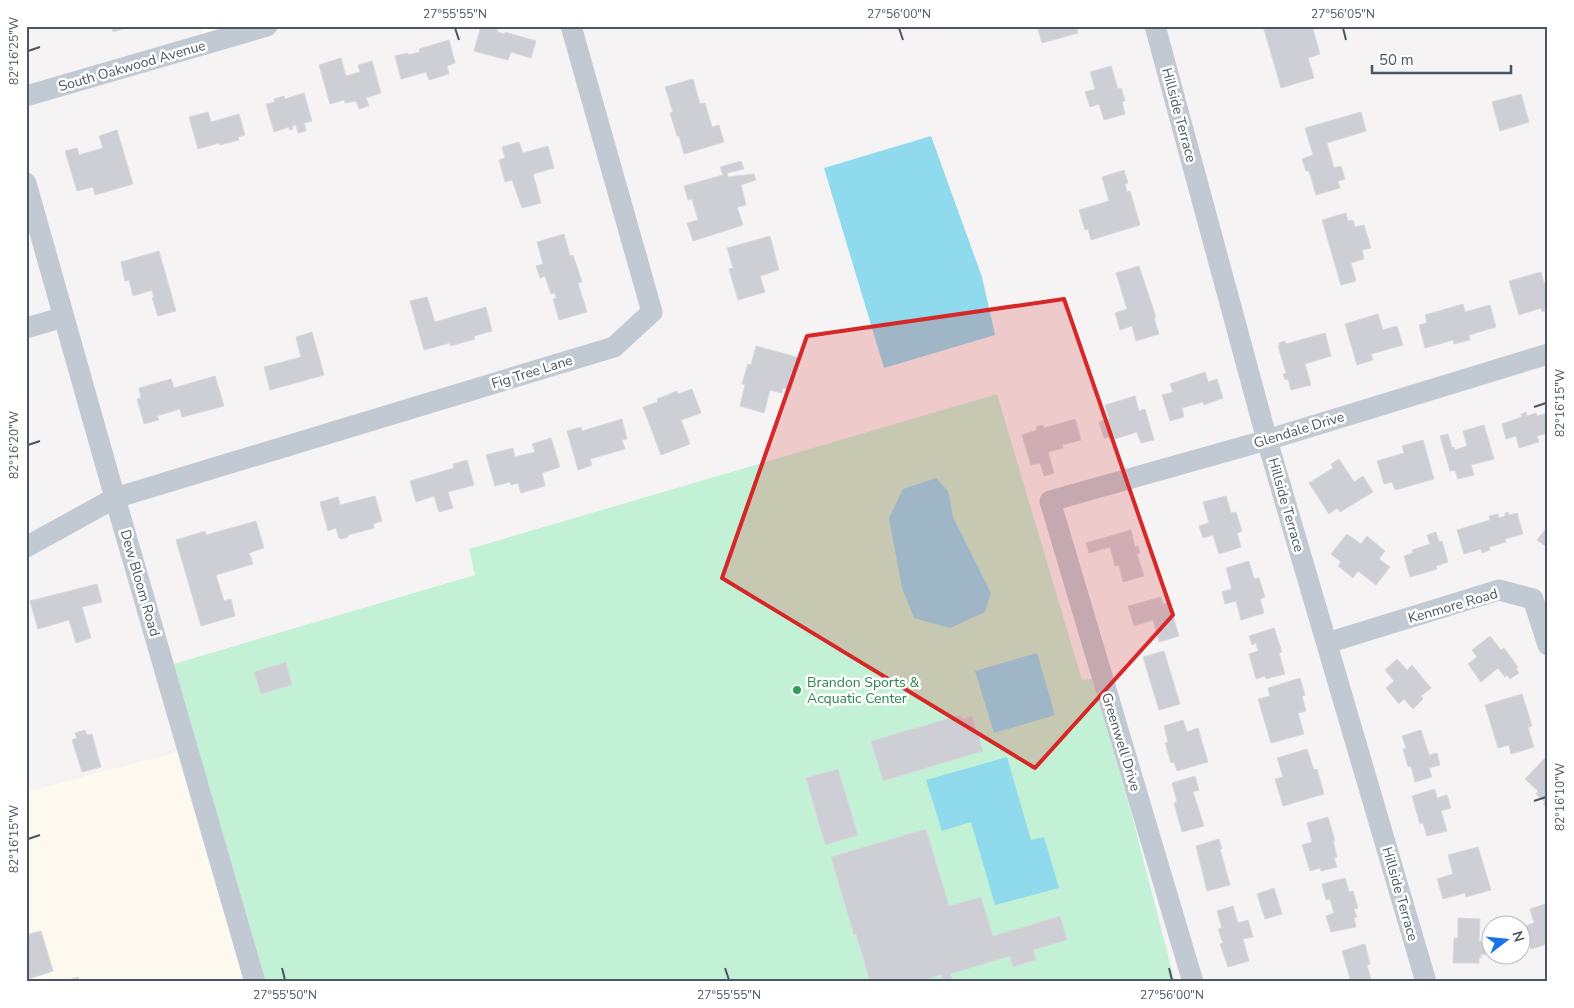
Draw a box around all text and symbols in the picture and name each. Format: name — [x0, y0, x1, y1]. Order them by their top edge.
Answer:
text: 27°55'55"N — [423, 6, 487, 22]
text: 27°56'00"N — [867, 6, 931, 22]
text: 27°56'05"N — [1311, 6, 1375, 22]
text: 82°16'25"W — [6, 17, 22, 85]
street label: South Oakwood Avenue — [56, 36, 208, 96]
scale bar — [1372, 42, 1510, 74]
text: 50 m — [1379, 50, 1414, 70]
street label: Hillside Terrace — [1157, 66, 1201, 164]
street label: Fig Tree Lane — [489, 351, 575, 393]
text: 82°16'15"W — [1552, 369, 1568, 437]
street label: Glendale Drive — [1251, 407, 1347, 453]
text: 82°16'20"W — [6, 411, 22, 479]
street label: Hillside Terrace — [1263, 456, 1309, 554]
street label: Dew Bloom Road — [116, 527, 164, 639]
street label: Kenmore Road — [1406, 584, 1500, 628]
place label: Brandon Sports & Acquatic Center — [807, 673, 919, 708]
marker: Brandon Sports & Acquatic Center — [791, 684, 803, 696]
street label: Greenwell Drive — [1097, 690, 1145, 794]
text: 82°16'10"W — [1552, 763, 1568, 831]
text: 82°16'15"W — [6, 805, 22, 873]
street label: Hillside Terrace — [1377, 845, 1423, 943]
north arrow — [1482, 916, 1532, 966]
text: N — [1507, 929, 1529, 944]
text: 27°55'50"N — [253, 987, 317, 1003]
text: 27°55'55"N — [697, 987, 761, 1003]
text: 27°56'00"N — [1140, 987, 1204, 1003]

